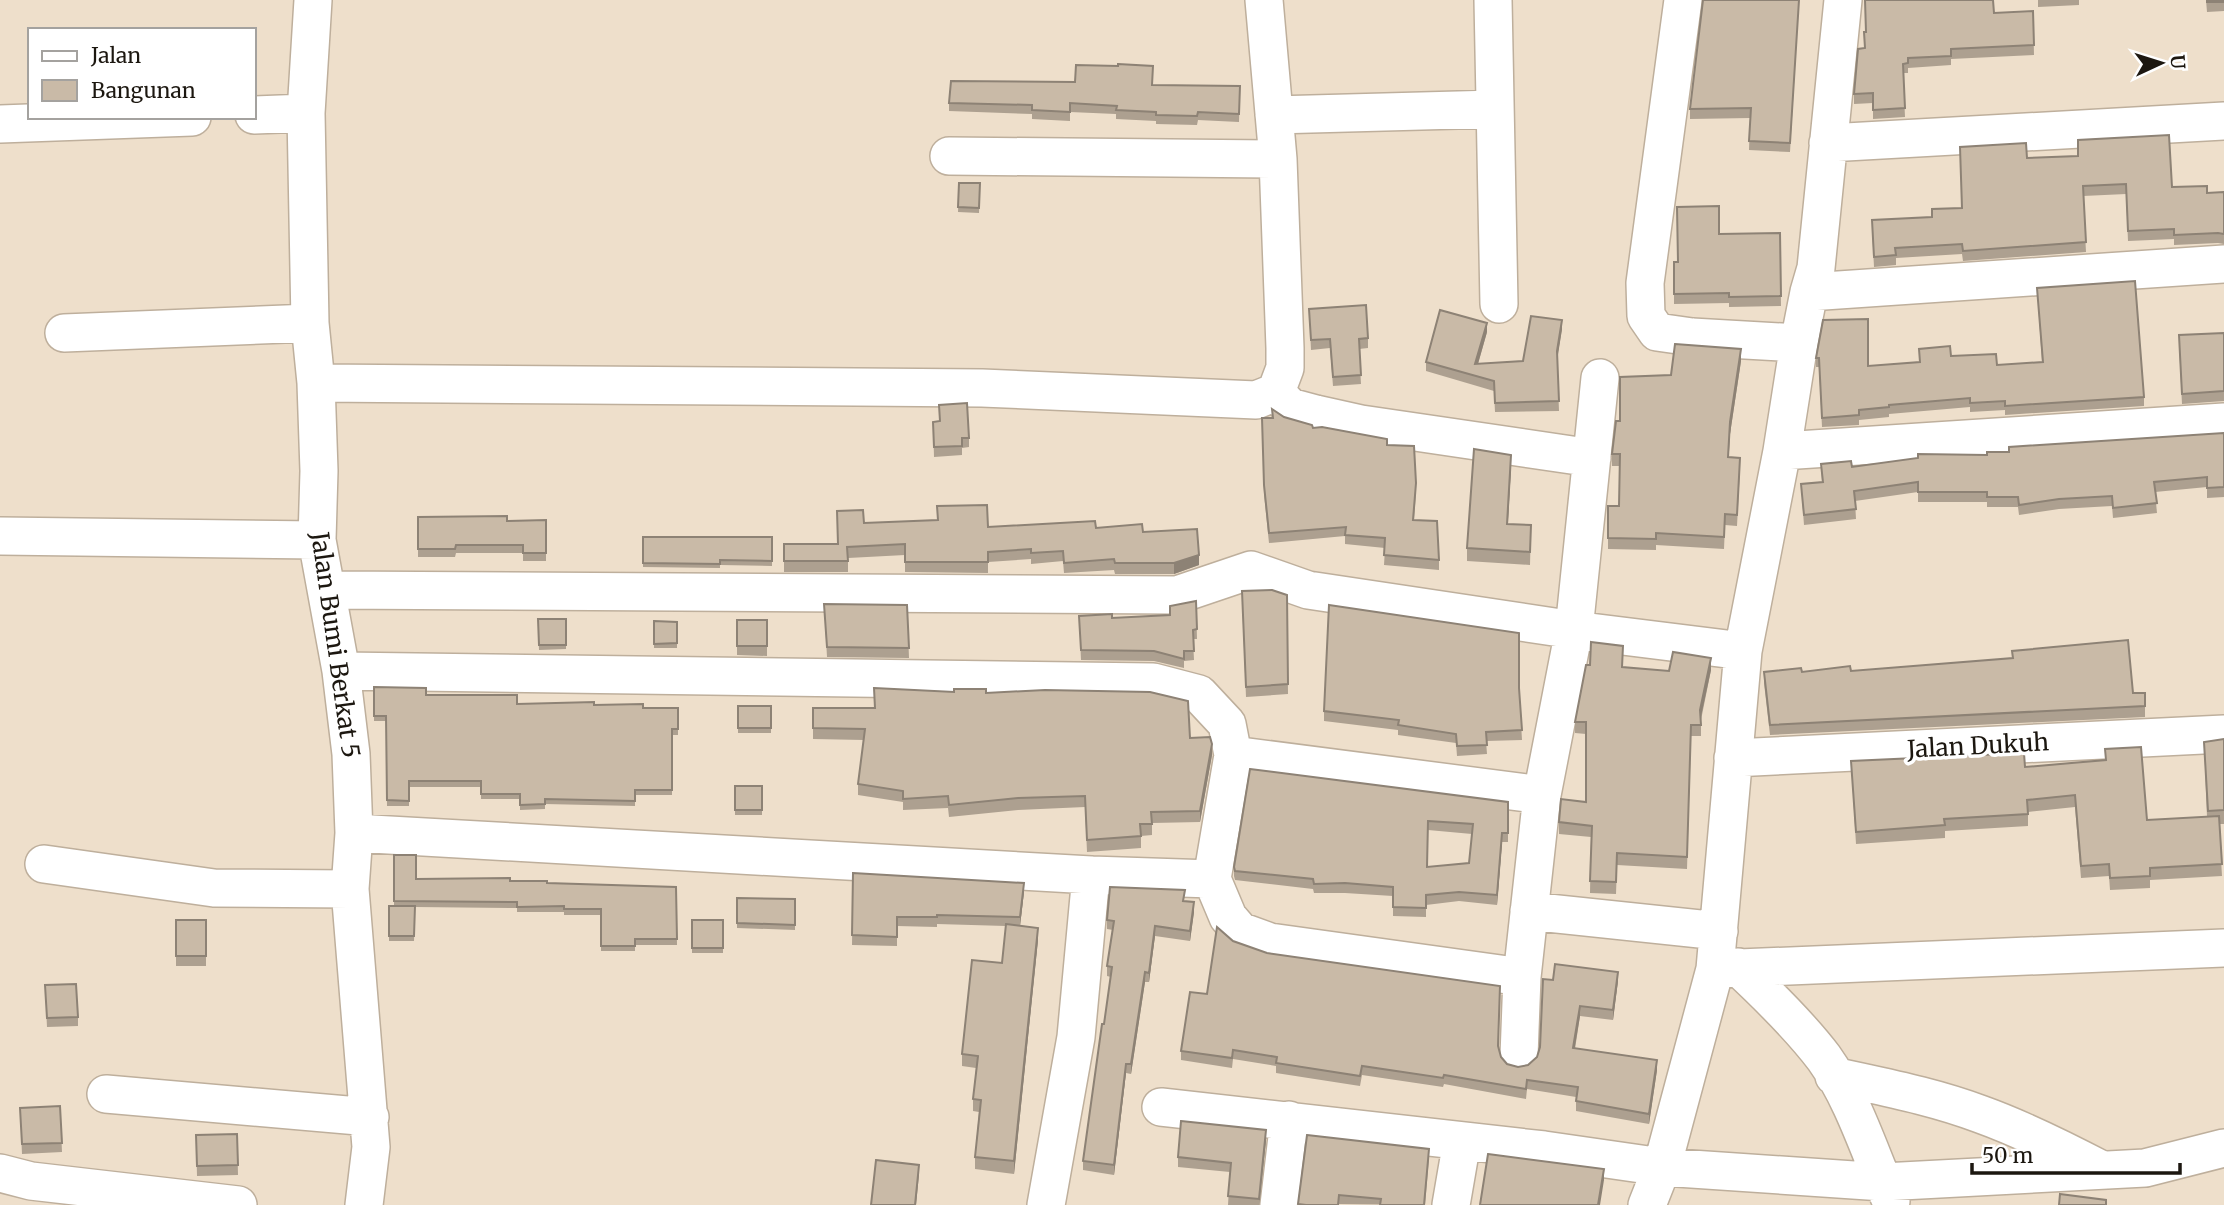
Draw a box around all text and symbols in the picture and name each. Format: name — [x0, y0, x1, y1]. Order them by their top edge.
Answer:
legend — [28, 28, 256, 119]
north arrow — [2126, 28, 2196, 98]
text: Jalan — [90, 42, 141, 69]
text: U — [2165, 54, 2190, 70]
text: Bangunan — [91, 77, 196, 104]
street label: Jalan Bumi Berkat 5 — [304, 529, 367, 760]
street label: Jalan Dukuh — [1905, 726, 2050, 765]
scale bar — [1972, 1132, 2180, 1176]
text: 50 m — [1982, 1142, 2033, 1169]

